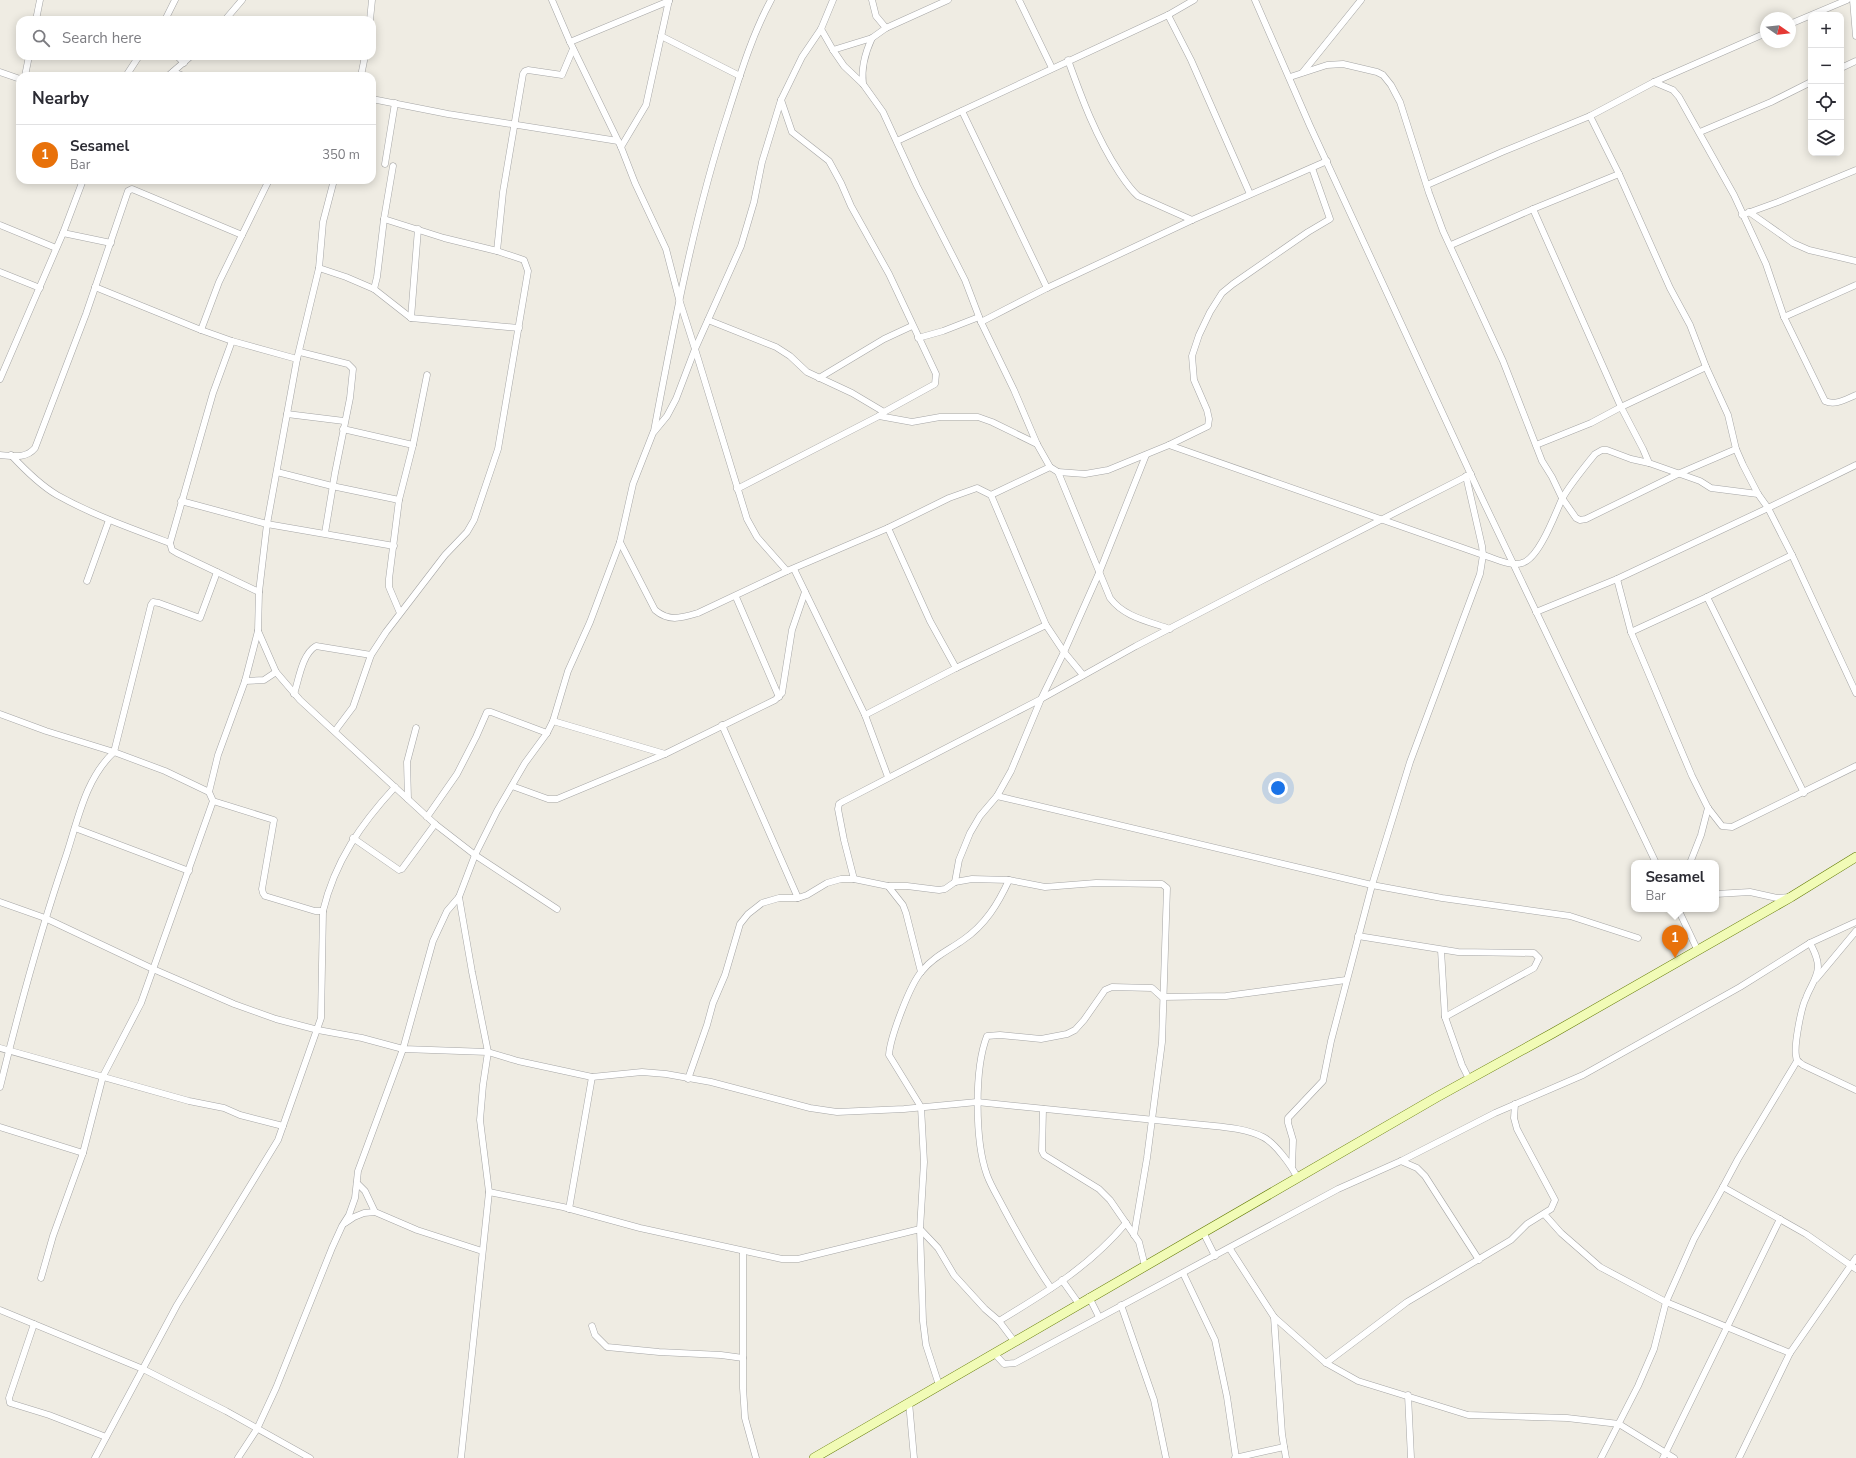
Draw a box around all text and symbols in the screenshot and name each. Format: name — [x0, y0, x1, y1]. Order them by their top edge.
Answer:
north arrow — [1760, 12, 1796, 48]
map controls — [1808, 12, 1844, 156]
button: + — [1808, 12, 1844, 48]
search box — [16, 16, 376, 60]
icon: search — [30, 27, 52, 49]
text: Search here — [62, 28, 142, 48]
button: − — [1808, 48, 1844, 84]
button: locate — [1808, 84, 1844, 120]
text: Nearby — [32, 87, 89, 110]
button: layers — [1808, 120, 1844, 156]
text: Sesamel — [70, 136, 129, 156]
text: 1 — [41, 146, 49, 164]
text: 350 m — [322, 146, 360, 164]
text: Bar — [70, 156, 90, 174]
your location — [1268, 778, 1288, 798]
popup — [1631, 860, 1719, 912]
text: Sesamel — [1645, 867, 1705, 887]
text: Bar — [1645, 887, 1666, 905]
pin: 1 — [1662, 925, 1688, 958]

